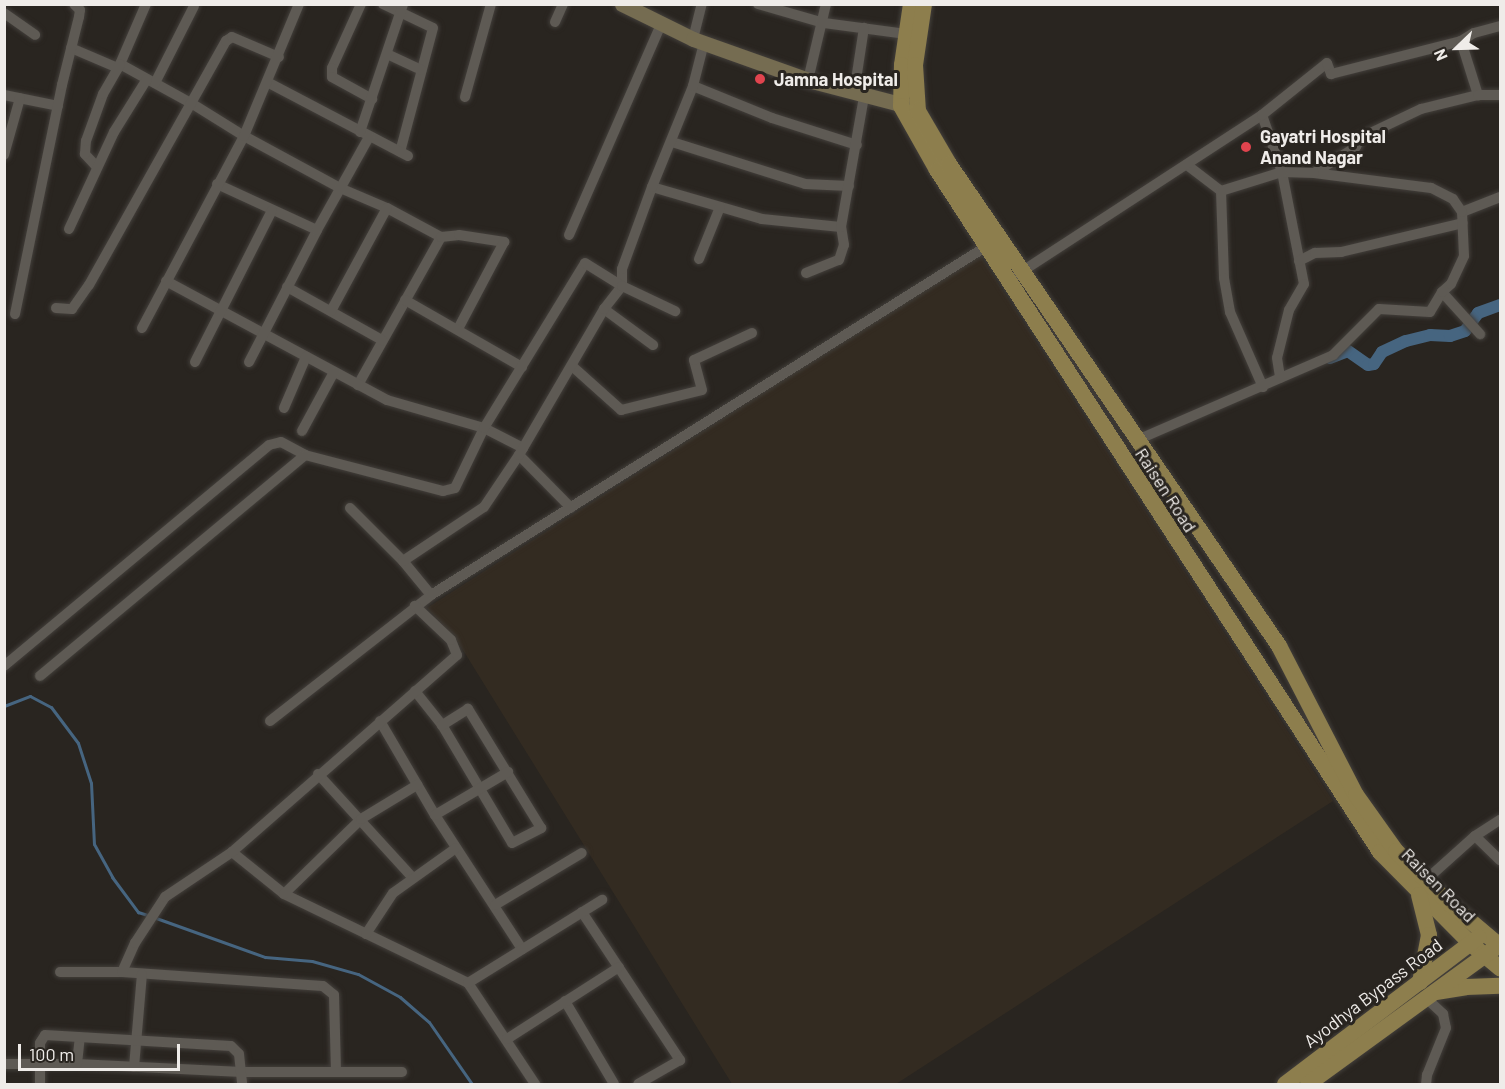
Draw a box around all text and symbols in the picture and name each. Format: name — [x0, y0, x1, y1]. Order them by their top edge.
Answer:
north arrow — [1427, 18, 1487, 78]
text: N — [1429, 47, 1451, 64]
place label: Jamna Hospital — [774, 68, 898, 90]
marker: Jamna Hospital — [751, 70, 769, 88]
place label: Gayatri Hospital Anand Nagar — [1260, 126, 1386, 168]
marker: Gayatri Hospital Anand Nagar — [1237, 138, 1255, 156]
street label: Raisen Road — [1131, 444, 1201, 536]
street label: Raisen Road — [1397, 843, 1481, 927]
street label: Ayodhya Bypass Road — [1300, 934, 1446, 1052]
scale bar — [21, 1032, 183, 1070]
text: 100 m — [29, 1043, 74, 1065]

